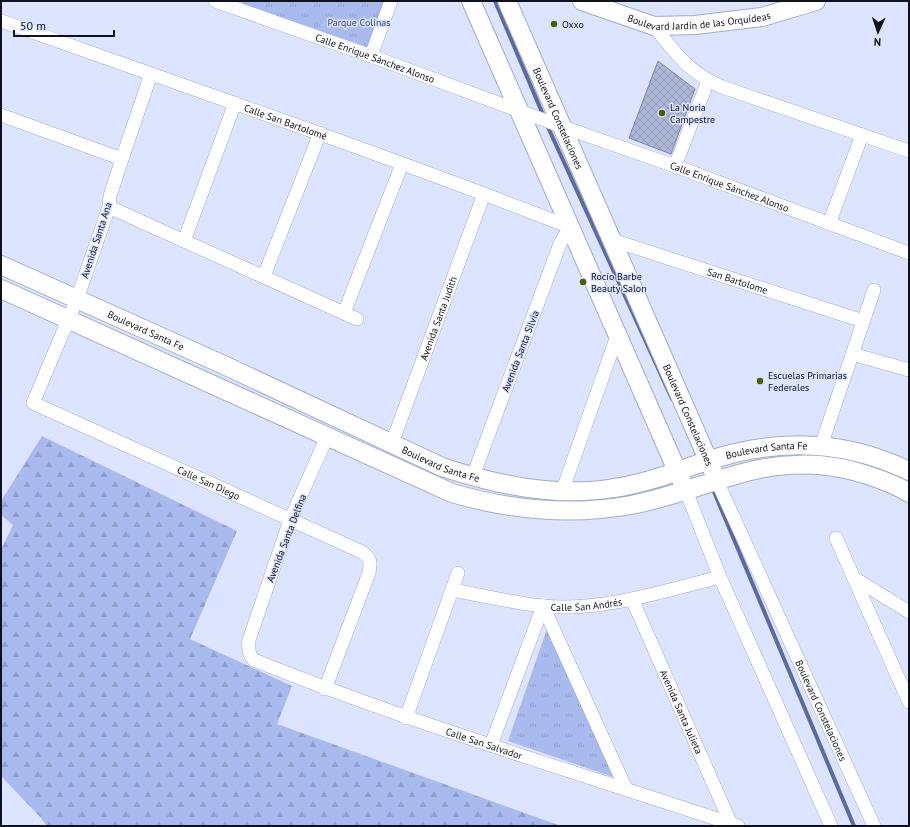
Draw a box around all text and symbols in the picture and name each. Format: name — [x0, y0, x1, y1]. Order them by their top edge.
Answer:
street label: Boulevard Jardín de las Orquídeas — [626, 9, 772, 33]
scale bar — [14, 12, 114, 38]
north arrow — [858, 12, 898, 52]
park label: Parque Colinas — [327, 16, 391, 29]
text: 50 m — [20, 18, 46, 33]
place label: Oxxo — [562, 18, 584, 31]
marker: Oxxo — [549, 19, 559, 29]
street label: Calle Enrique Sánchez Alonso — [314, 31, 437, 86]
text: N — [873, 35, 881, 49]
street label: Boulevard Constelaciones — [530, 66, 586, 171]
street label: Calle San Bartolomé — [242, 101, 329, 143]
place label: La Noria Campestre — [670, 101, 715, 126]
marker: La Noria Campestre — [657, 108, 667, 118]
street label: Calle Enrique Sánchez Alonso — [668, 159, 791, 215]
street label: Avenida Santa Ana — [78, 200, 115, 280]
street label: San Bartolome — [705, 265, 770, 297]
place label: Rocío Barbe Beauty Salon — [591, 270, 647, 295]
street label: Avenida Santa Judith — [417, 275, 460, 362]
marker: Rocío Barbe Beauty Salon — [578, 277, 588, 287]
street label: Boulevard Santa Fe — [105, 308, 186, 353]
street label: Avenida Santa Silvia — [499, 308, 542, 394]
street label: Boulevard Constelaciones — [660, 362, 716, 468]
place label: Escuelas Primarias Federales — [768, 369, 847, 394]
marker: Escuelas Primarias Federales — [755, 376, 765, 386]
street label: Boulevard Santa Fe — [724, 439, 808, 462]
street label: Boulevard Santa Fe — [400, 443, 481, 485]
street label: Calle San Diego — [175, 463, 242, 503]
street label: Avenida Santa Delfina — [264, 492, 309, 584]
street label: Calle San Andrés — [550, 595, 623, 614]
street label: Boulevard Constelaciones — [792, 658, 850, 763]
street label: Avenida Santa Julieta — [657, 668, 705, 756]
street label: Calle San Salvador — [444, 725, 524, 763]

